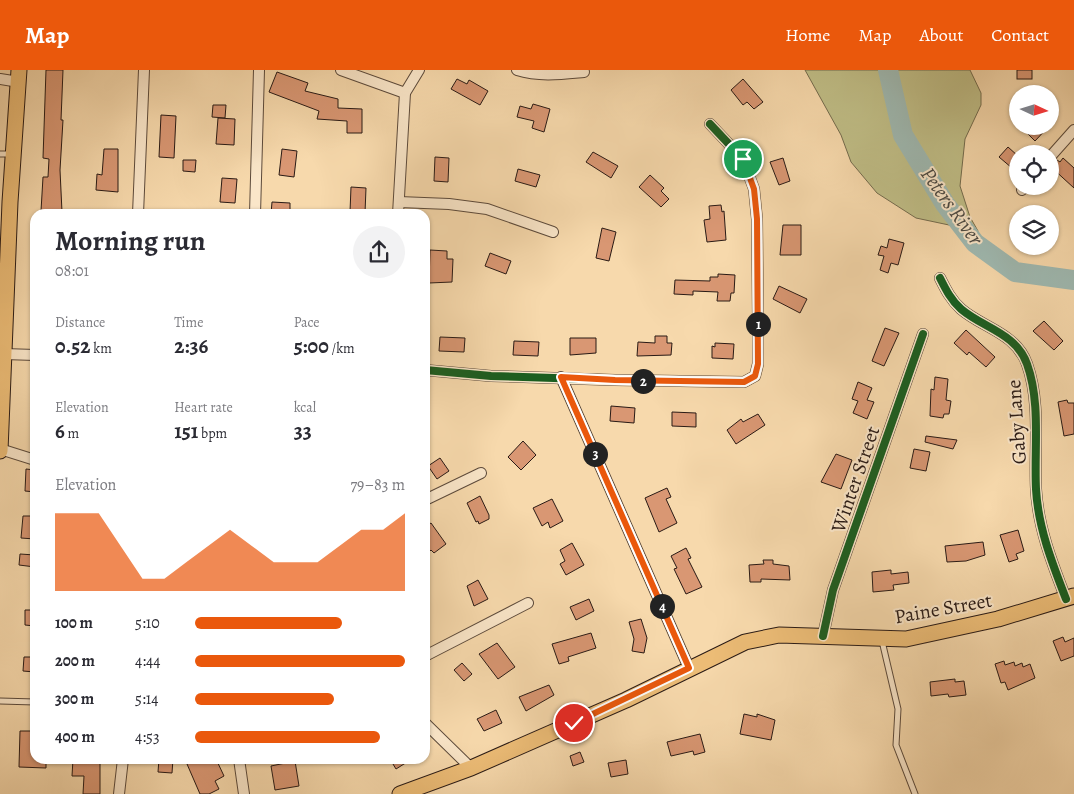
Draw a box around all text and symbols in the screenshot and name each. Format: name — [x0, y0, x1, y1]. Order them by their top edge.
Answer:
text: Map — [25, 19, 69, 51]
text: Home — [785, 23, 830, 47]
text: Map — [858, 23, 891, 47]
text: About — [919, 23, 963, 47]
text: Contact — [991, 23, 1049, 47]
north arrow — [1009, 85, 1059, 135]
map controls — [1009, 85, 1059, 255]
pin — [722, 138, 764, 180]
icon: arrive — [729, 145, 757, 173]
button: locate — [1009, 145, 1059, 195]
water label: Peters River — [914, 161, 990, 251]
button: layers — [1009, 205, 1059, 255]
text: Morning run — [55, 222, 205, 260]
button: share — [353, 226, 405, 278]
text: 08:01 — [55, 260, 89, 282]
pin: 1 — [746, 312, 770, 336]
text: Distance — [55, 313, 105, 332]
text: Time — [174, 313, 203, 332]
text: Pace — [294, 313, 320, 332]
text: 1 — [756, 315, 761, 334]
text: 0.52 — [55, 332, 90, 360]
text: 2:36 — [174, 332, 208, 360]
text: 5:00 — [294, 332, 329, 360]
text: km — [90, 339, 112, 358]
text: /km — [329, 339, 355, 358]
pin: 2 — [630, 368, 656, 394]
text: 2 — [640, 372, 647, 391]
street label: Gaby Lane — [1000, 379, 1033, 465]
text: Elevation — [55, 398, 109, 417]
text: Heart rate — [174, 398, 233, 417]
text: kcal — [294, 398, 316, 417]
text: 6 — [55, 417, 65, 445]
text: 151 — [174, 417, 198, 445]
text: 33 — [294, 417, 312, 445]
street label: Winter Street — [824, 422, 886, 537]
text: m — [65, 424, 79, 443]
text: bpm — [198, 424, 227, 443]
pin: 3 — [582, 442, 608, 466]
text: 3 — [592, 445, 599, 464]
text: Elevation — [55, 474, 116, 496]
text: 79–83 m — [350, 474, 405, 496]
street label: Paine Street — [892, 587, 994, 630]
pin: 4 — [650, 594, 674, 618]
text: 4 — [659, 597, 666, 616]
text: 100 m — [55, 612, 93, 634]
text: 5:10 — [135, 612, 160, 634]
text: 200 m — [55, 650, 95, 672]
text: 4:44 — [135, 650, 161, 672]
text: 300 m — [55, 688, 94, 710]
text: 5:14 — [135, 688, 158, 710]
pin — [553, 702, 595, 744]
icon: check — [560, 709, 588, 737]
text: 400 m — [55, 726, 95, 748]
text: 4:53 — [135, 726, 160, 748]

